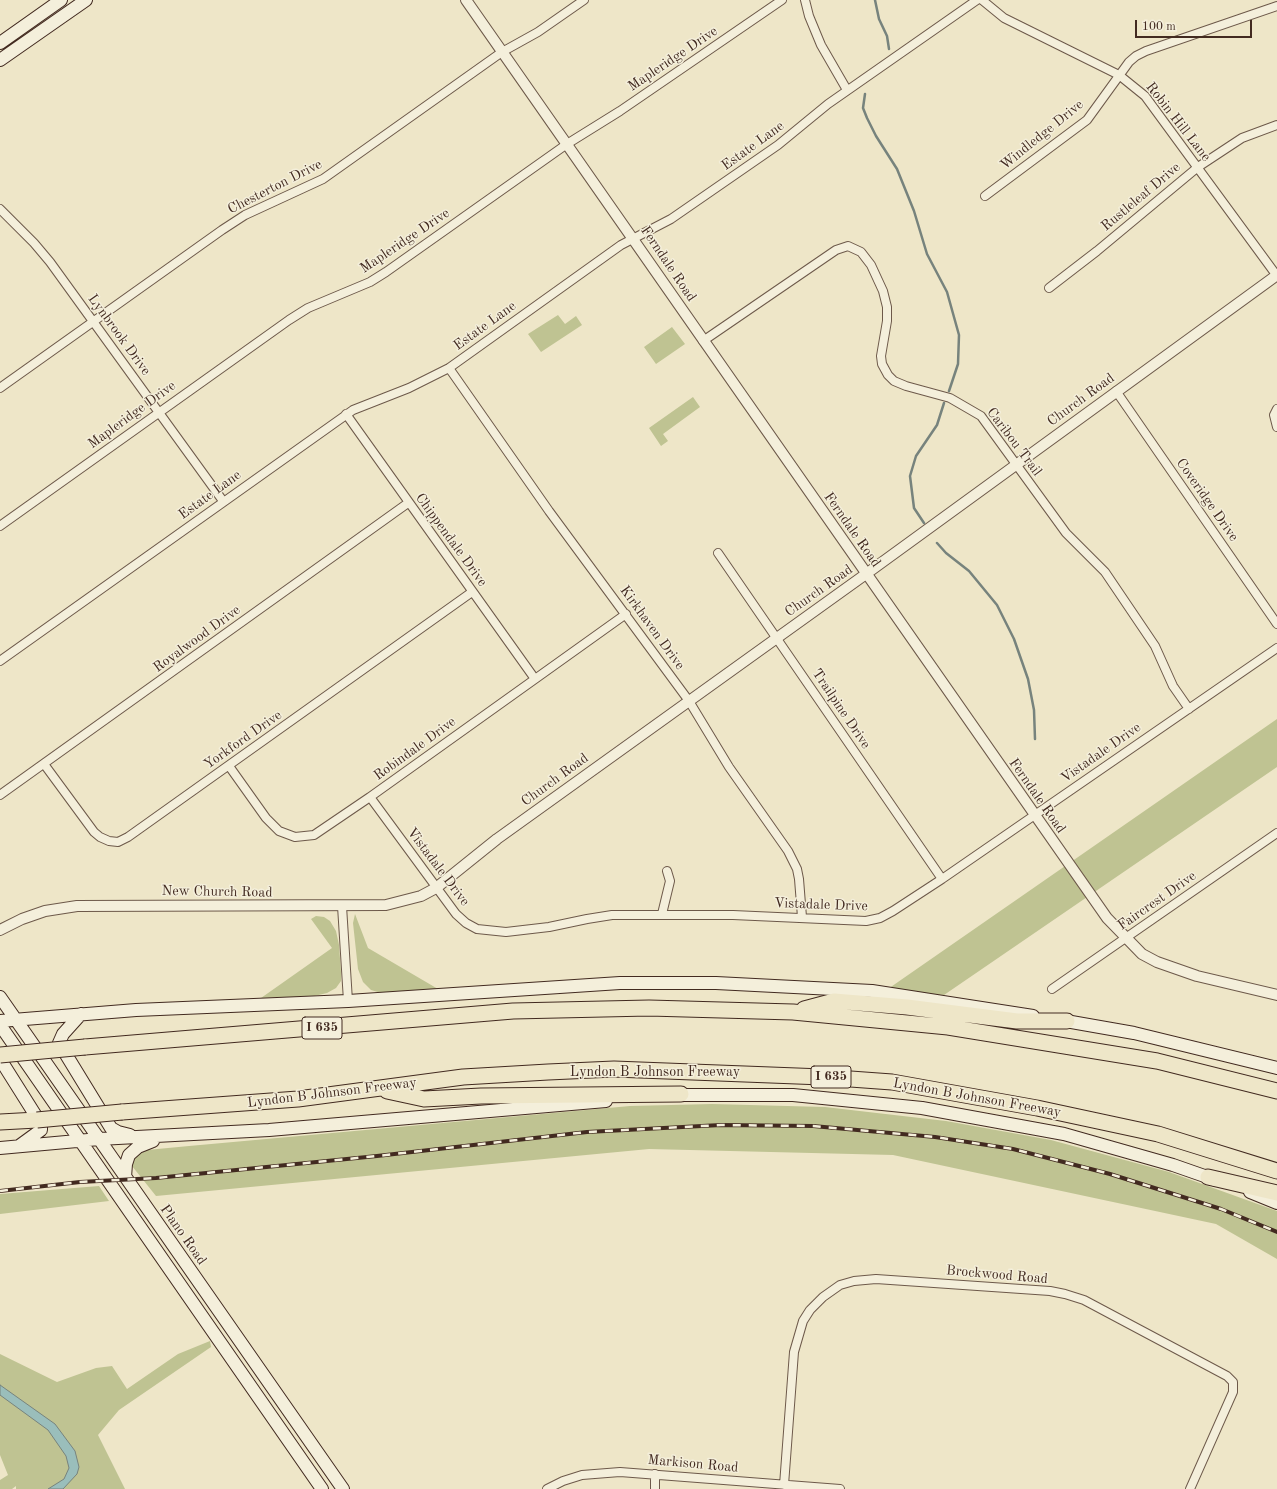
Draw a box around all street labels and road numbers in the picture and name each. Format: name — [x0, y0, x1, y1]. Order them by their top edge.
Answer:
street label: Mapleridge Drive — [625, 23, 721, 95]
street label: Robin Hill Lane — [1142, 79, 1214, 165]
street label: Windledge Drive — [997, 96, 1087, 174]
street label: Estate Lane — [718, 118, 788, 174]
street label: Chesterton Drive — [225, 156, 325, 218]
street label: Rustleleaf Drive — [1098, 159, 1184, 235]
street label: Mapleridge Drive — [357, 205, 453, 277]
street label: Ferndale Road — [637, 223, 699, 305]
street label: Lynbrook Drive — [84, 291, 154, 379]
street label: Estate Lane — [450, 298, 520, 354]
street label: Church Road — [1044, 370, 1118, 430]
street label: Mapleridge Drive — [85, 377, 179, 453]
street label: Caribou Trail — [983, 404, 1045, 480]
street label: Coveridge Drive — [1172, 455, 1242, 545]
street label: Estate Lane — [175, 467, 245, 523]
street label: Ferndale Road — [820, 489, 884, 571]
street label: Chippendale Drive — [412, 490, 490, 590]
street label: Church Road — [782, 561, 856, 621]
street label: Kirkhaven Drive — [616, 583, 688, 673]
street label: Royalwood Drive — [150, 602, 244, 676]
street label: Trailpine Drive — [808, 666, 874, 752]
street label: Yorkford Drive — [201, 707, 285, 773]
street label: Robindale Drive — [371, 714, 459, 784]
street label: Vistadale Drive — [1058, 719, 1144, 787]
street label: Church Road — [518, 750, 592, 810]
street label: Ferndale Road — [1005, 755, 1069, 837]
street label: Vistadale Drive — [403, 824, 473, 910]
street label: Faircrest Drive — [1115, 868, 1199, 934]
street label: New Church Road — [161, 883, 273, 901]
street label: Vistadale Drive — [774, 895, 868, 915]
road number: I 635 — [302, 1017, 342, 1039]
street label: Lyndon B Johnson Freeway — [570, 1064, 740, 1080]
road number: I 635 — [811, 1066, 851, 1088]
street label: Lyndon B Johnson Freeway — [246, 1074, 418, 1112]
street label: Lyndon B Johnson Freeway — [892, 1075, 1062, 1121]
street label: Plano Road — [156, 1202, 210, 1268]
street label: Brockwood Road — [945, 1262, 1049, 1288]
street label: Markison Road — [647, 1452, 739, 1476]

